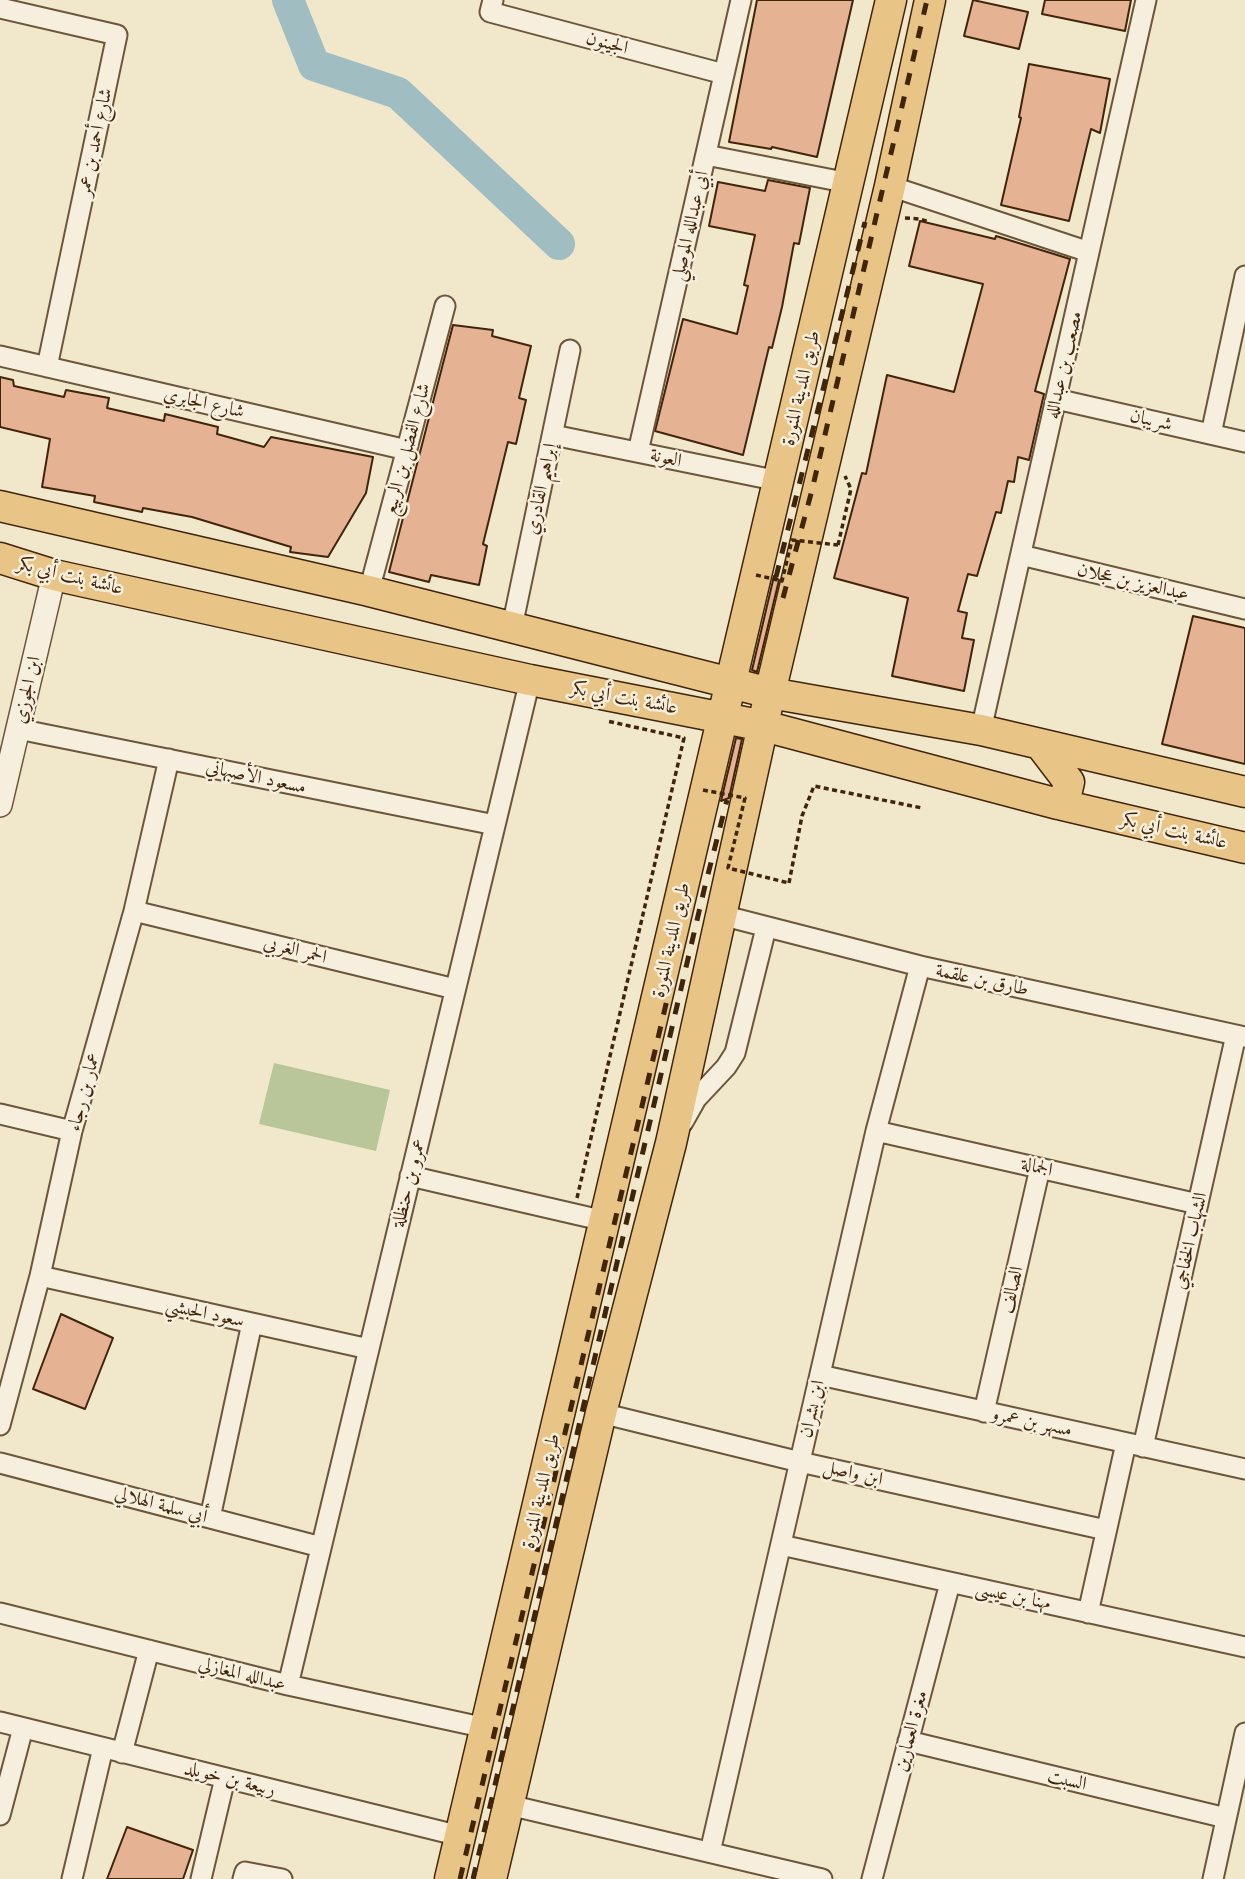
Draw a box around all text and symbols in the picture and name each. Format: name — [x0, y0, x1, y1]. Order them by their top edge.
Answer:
street label: الجينون — [583, 26, 631, 60]
street label: شارع أحمد بن عمر — [72, 86, 118, 198]
street label: أبي عبدالله الموصلي — [666, 169, 714, 283]
street label: مصعب بن عبدالله — [1041, 309, 1087, 421]
street label: طريق المدينة المنورة — [777, 328, 825, 448]
street label: شارع الفضل بن الربيع — [378, 381, 436, 517]
street label: شارع الجابري — [161, 383, 247, 423]
street label: شريبان — [1128, 404, 1174, 436]
street label: إبراهيم القادري — [520, 441, 562, 537]
street label: العونة — [648, 444, 684, 472]
street label: عائشة بنت أبي بكر — [15, 552, 125, 600]
street label: عبدالعزيز بن عجلان — [1075, 558, 1191, 606]
street label: ابن الجوزي — [8, 654, 46, 726]
street label: عائشة بنت أبي بكر — [569, 676, 679, 720]
street label: مسعود الأصبهاني — [204, 755, 308, 799]
street label: عائشة بنت أبي بكر — [1119, 808, 1229, 854]
street label: طريق المدينة المنورة — [647, 880, 695, 1000]
street label: الحمر الغربي — [261, 931, 329, 969]
street label: طارق بن علقمة — [933, 959, 1031, 1001]
street label: عمار بن رجاء — [63, 1050, 105, 1134]
street label: عمرو بن حنظلة — [387, 1136, 431, 1230]
street label: الجمالة — [1019, 1152, 1055, 1182]
street label: الشهاب الخفاجي — [1168, 1190, 1212, 1292]
street label: الصالف — [996, 1264, 1028, 1316]
street label: سعود الحبشي — [164, 1294, 246, 1332]
street label: ابن بشران — [794, 1378, 830, 1440]
street label: مسهر بن عمرو — [990, 1402, 1074, 1442]
street label: طريق المدينة المنورة — [517, 1431, 565, 1551]
street label: ابن واصل — [821, 1455, 885, 1491]
street label: أبي سلمة الهلالي — [112, 1482, 210, 1528]
street label: مهنا بن عيسى — [973, 1577, 1053, 1615]
street label: عبدالله المغازلي — [196, 1652, 288, 1696]
street label: مغرة العمارين — [889, 1688, 933, 1774]
street label: ربيعة بن خويلد — [182, 1757, 278, 1801]
street label: السبت — [1045, 1764, 1089, 1796]

